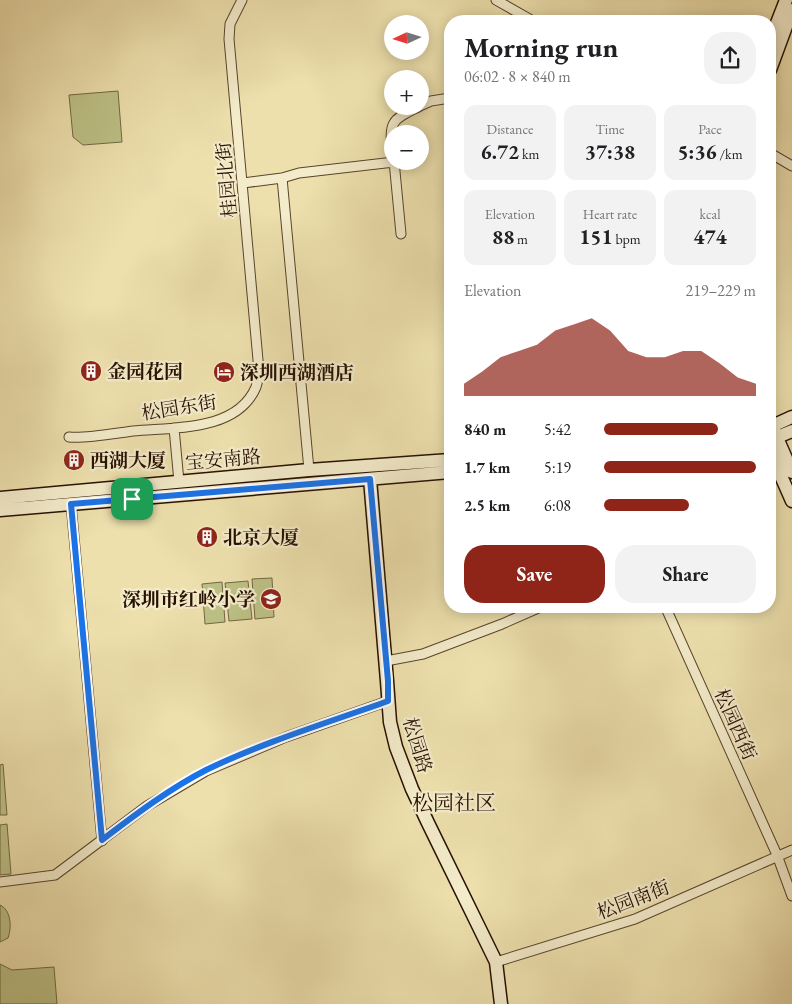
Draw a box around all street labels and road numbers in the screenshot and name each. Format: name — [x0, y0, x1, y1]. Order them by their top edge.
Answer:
street label: 桂园北街 — [211, 141, 242, 219]
street label: 松园东街 — [140, 389, 219, 426]
street label: 宝安南路 — [184, 444, 262, 475]
street label: 松园西街 — [709, 684, 762, 764]
street label: 松园路 — [397, 714, 438, 776]
street label: 松园南街 — [593, 874, 673, 925]

